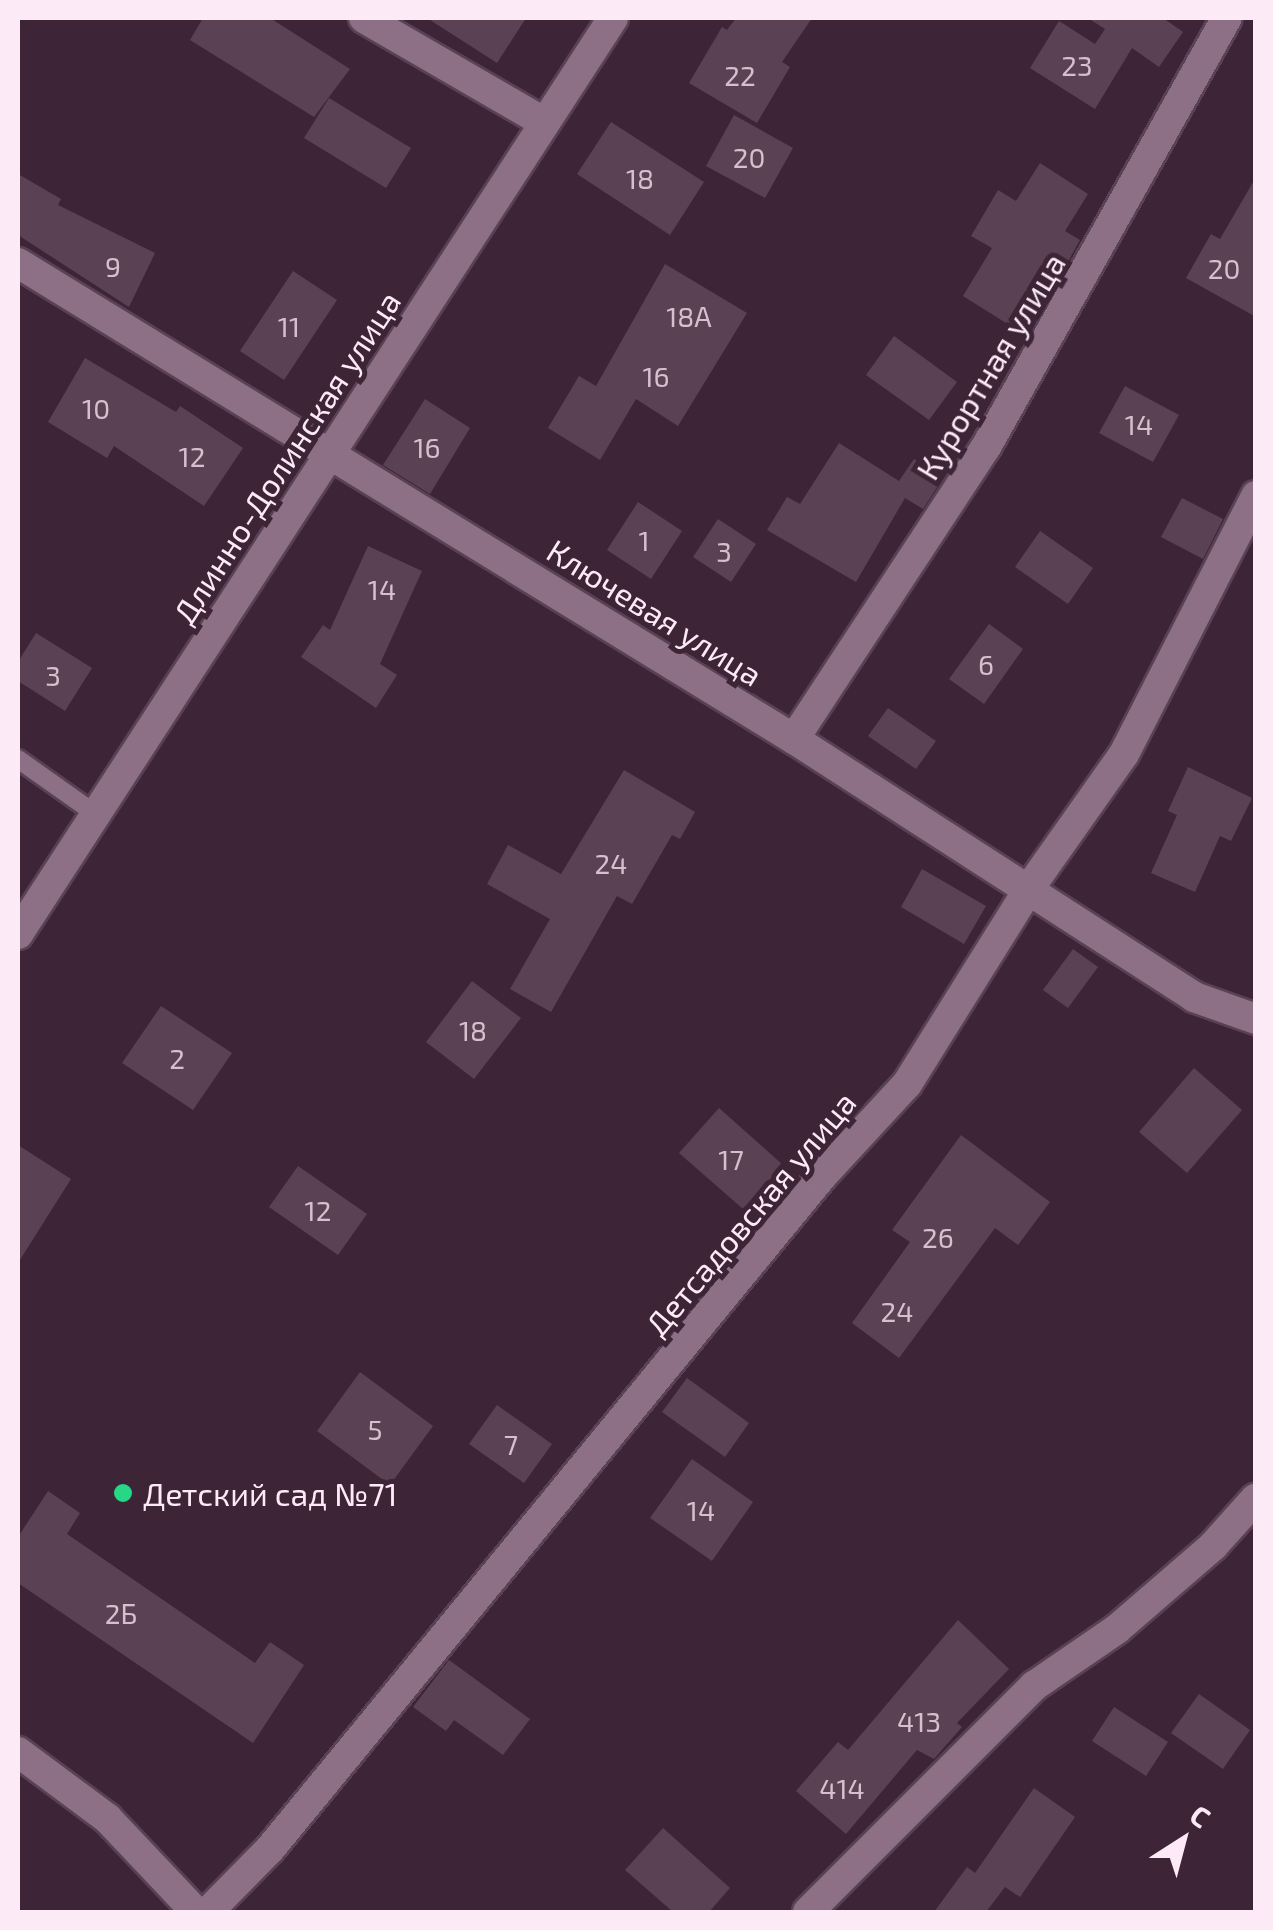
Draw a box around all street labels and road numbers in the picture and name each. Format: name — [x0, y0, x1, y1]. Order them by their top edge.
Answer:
street label: Курортная улица — [907, 246, 1073, 486]
street label: Длинно-Долинская улица — [164, 284, 408, 630]
street label: Ключевая улица — [540, 530, 770, 694]
street label: Детсадовская улица — [637, 1083, 863, 1343]

